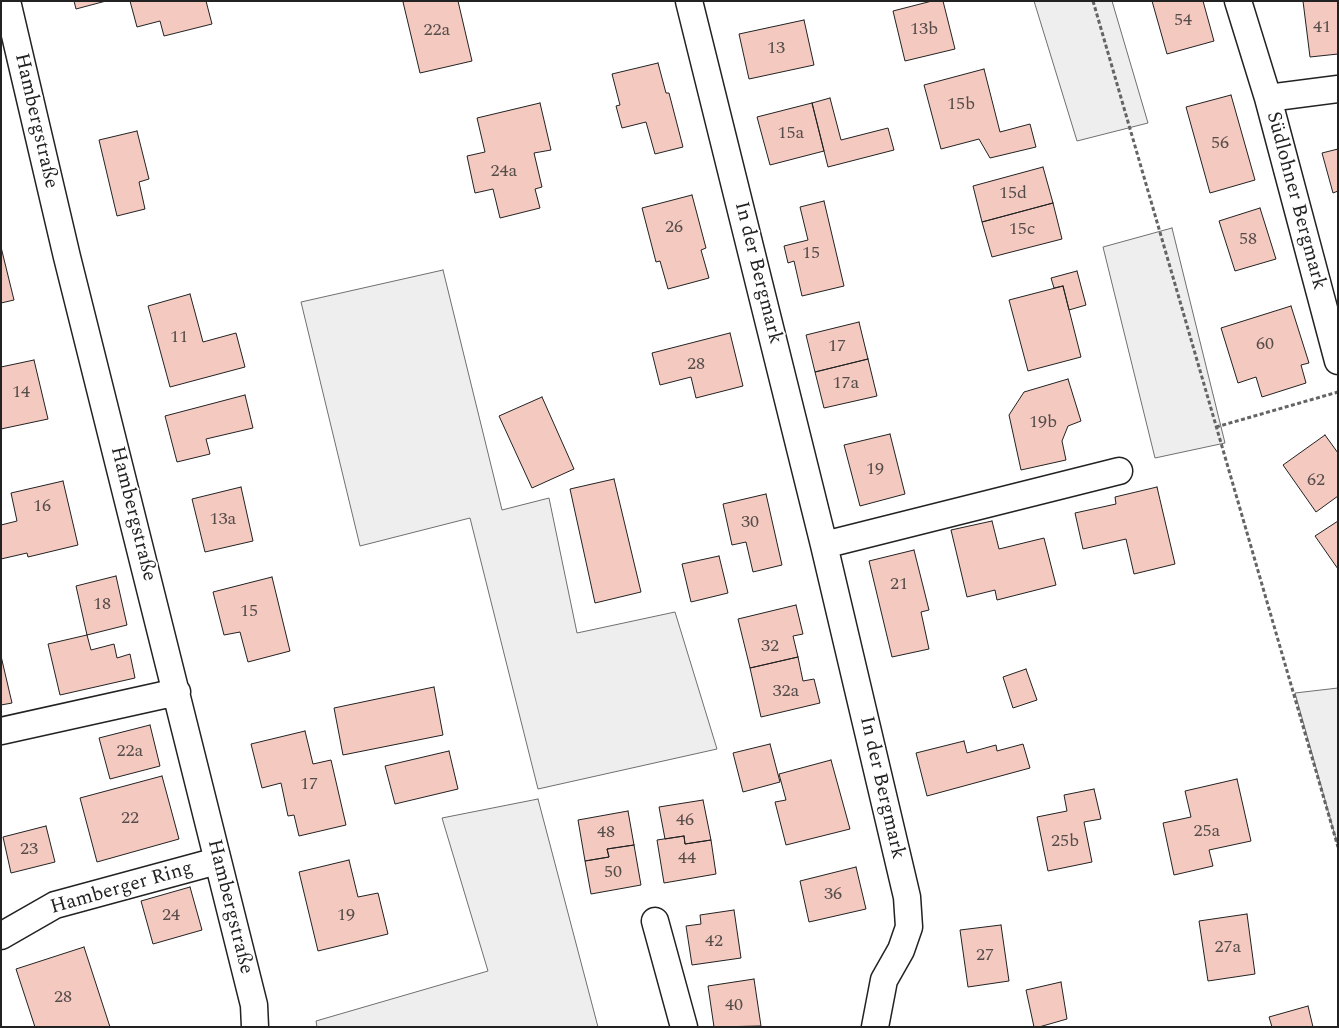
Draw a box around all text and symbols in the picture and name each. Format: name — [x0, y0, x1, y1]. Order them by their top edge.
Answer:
house number: 54 — [1174, 10, 1192, 32]
house number: 41 — [1313, 17, 1331, 39]
house number: 13b — [910, 19, 938, 41]
house number: 22a — [424, 20, 450, 42]
house number: 13 — [767, 38, 785, 60]
street label: Hambergstraße — [8, 51, 62, 191]
house number: 15b — [947, 94, 975, 116]
street label: Südlohner Bergmark — [1260, 109, 1330, 293]
house number: 15a — [778, 123, 804, 145]
house number: 56 — [1211, 133, 1229, 155]
house number: 24a — [491, 161, 517, 183]
house number: 15d — [999, 183, 1027, 205]
street label: In der Bergmark — [728, 199, 786, 347]
house number: 26 — [665, 217, 683, 239]
house number: 15c — [1009, 219, 1035, 241]
house number: 58 — [1239, 229, 1257, 251]
house number: 15 — [802, 243, 820, 265]
house number: 11 — [170, 327, 188, 349]
house number: 60 — [1256, 334, 1274, 356]
house number: 17 — [828, 336, 846, 358]
house number: 28 — [687, 354, 705, 376]
house number: 17a — [833, 373, 859, 395]
house number: 14 — [12, 382, 30, 404]
house number: 19b — [1029, 412, 1057, 434]
street label: Hambergstraße — [104, 444, 160, 584]
house number: 19 — [866, 459, 884, 481]
house number: 62 — [1307, 470, 1325, 492]
house number: 16 — [33, 496, 51, 518]
house number: 13a — [210, 509, 236, 531]
house number: 30 — [741, 512, 759, 534]
house number: 21 — [890, 574, 908, 596]
house number: 18 — [93, 594, 111, 616]
house number: 15 — [240, 601, 258, 623]
house number: 32 — [761, 636, 779, 658]
house number: 32a — [773, 681, 799, 703]
street label: In der Bergmark — [853, 714, 909, 862]
house number: 22a — [117, 741, 143, 763]
house number: 17 — [300, 774, 318, 796]
house number: 22 — [121, 808, 139, 830]
house number: 46 — [676, 810, 694, 832]
house number: 25a — [1194, 821, 1220, 843]
house number: 48 — [597, 822, 615, 844]
house number: 25b — [1051, 831, 1079, 853]
street label: Hambergstraße — [201, 837, 257, 977]
house number: 23 — [20, 839, 38, 861]
house number: 44 — [678, 848, 696, 870]
street label: Hamberger Ring — [48, 857, 196, 921]
house number: 50 — [604, 862, 622, 884]
house number: 36 — [824, 884, 842, 906]
house number: 24 — [162, 905, 180, 927]
house number: 19 — [337, 905, 355, 927]
house number: 42 — [705, 931, 723, 953]
house number: 27a — [1215, 937, 1241, 959]
house number: 27 — [976, 945, 994, 967]
house number: 28 — [54, 987, 72, 1009]
house number: 40 — [725, 995, 743, 1017]

